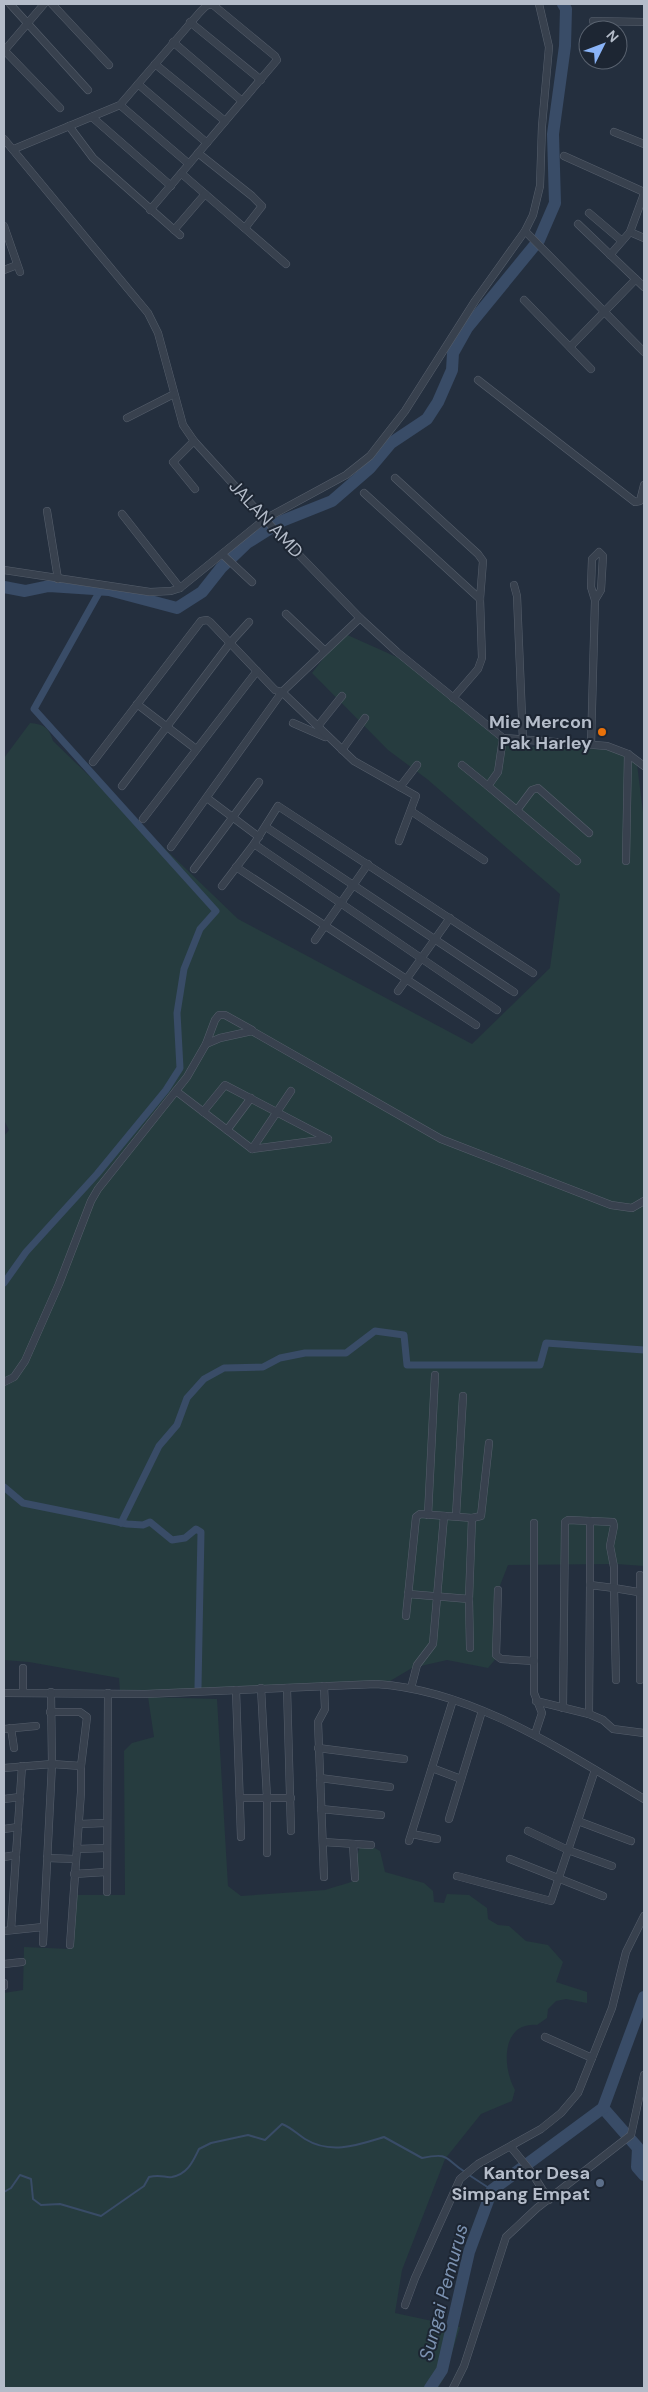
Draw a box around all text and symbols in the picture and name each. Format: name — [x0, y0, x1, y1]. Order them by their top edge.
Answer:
north arrow — [578, 20, 628, 70]
text: N — [603, 26, 623, 46]
street label: JALAN AMD — [224, 475, 308, 563]
place label: Mie Mercon Pak Harley — [489, 710, 592, 755]
marker: Mie Mercon Pak Harley — [596, 726, 608, 738]
place label: Kantor Desa Simpang Empat — [451, 2161, 590, 2206]
marker: Kantor Desa Simpang Empat — [594, 2177, 606, 2189]
water label: Sungai Pemurus — [413, 2221, 474, 2363]

